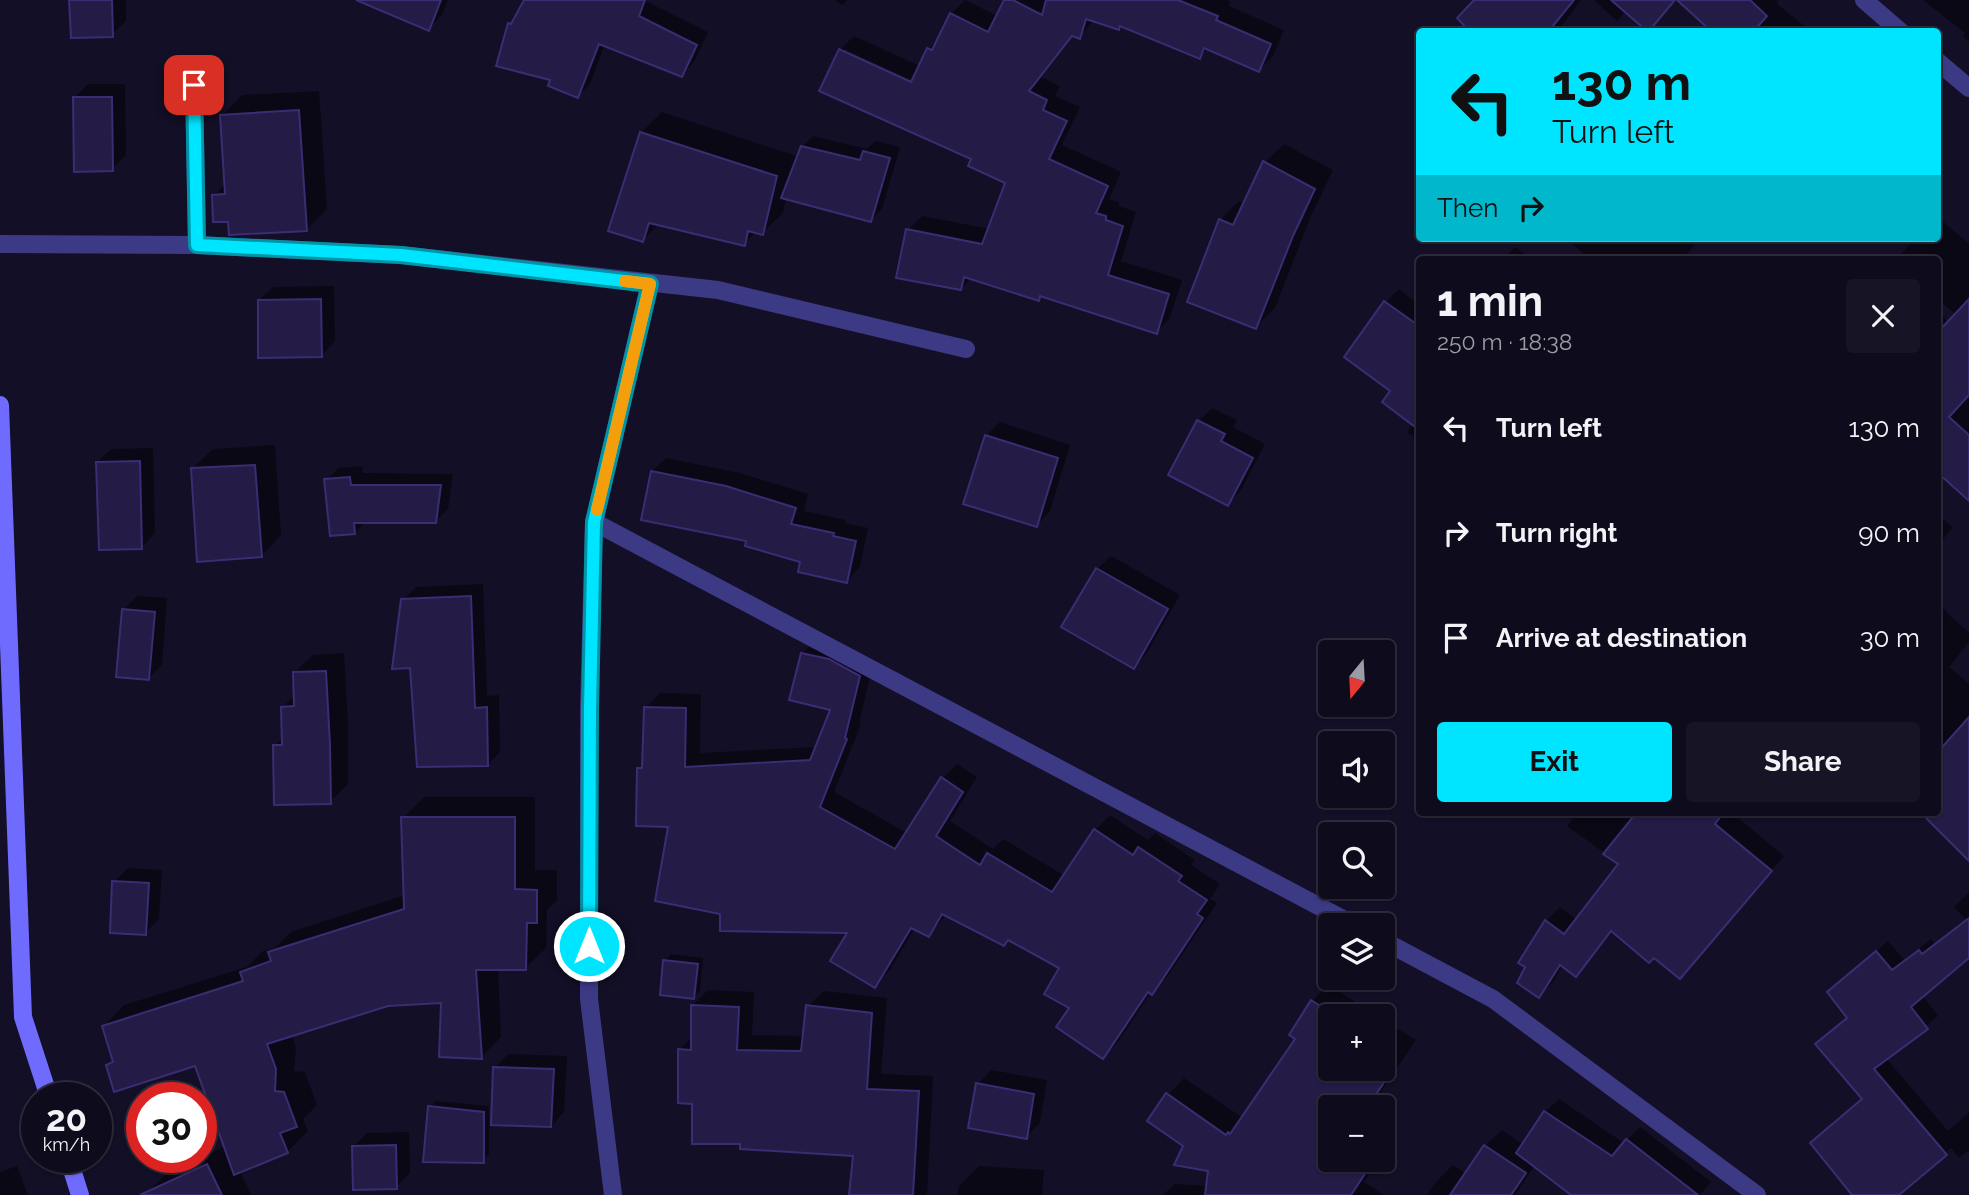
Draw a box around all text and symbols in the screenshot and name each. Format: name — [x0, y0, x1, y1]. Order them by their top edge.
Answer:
text: 130 m — [1552, 54, 1691, 111]
pin — [164, 55, 224, 115]
icon: left — [1437, 56, 1528, 147]
icon: arrive — [175, 66, 213, 104]
text: Turn left — [1552, 113, 1674, 150]
icon: right — [1512, 189, 1550, 227]
text: Then — [1437, 193, 1498, 223]
text: 1 min — [1437, 277, 1543, 326]
button: close — [1846, 279, 1920, 353]
text: 250 m · 18:38 — [1437, 328, 1572, 355]
icon: left — [1437, 409, 1475, 447]
text: Turn left — [1496, 413, 1602, 443]
text: 130 m — [1849, 413, 1920, 443]
icon: right — [1437, 514, 1475, 552]
text: Turn right — [1496, 518, 1617, 548]
text: 90 m — [1858, 518, 1920, 548]
icon: arrive — [1437, 619, 1475, 657]
text: Arrive at destination — [1496, 623, 1747, 653]
text: 30 m — [1860, 623, 1920, 653]
north arrow — [1318, 640, 1395, 718]
map controls — [1318, 640, 1395, 1172]
button: Exit — [1437, 722, 1672, 802]
button: Share — [1686, 722, 1920, 802]
button: sound — [1318, 731, 1395, 808]
button: search — [1318, 822, 1395, 899]
position arrow — [552, 909, 626, 983]
button: layers — [1318, 913, 1395, 990]
button: + — [1318, 1004, 1395, 1081]
speed limit sign: 30 — [126, 1082, 217, 1173]
button: − — [1318, 1095, 1395, 1172]
text: 20 — [46, 1098, 87, 1139]
text: km/h — [43, 1134, 90, 1155]

